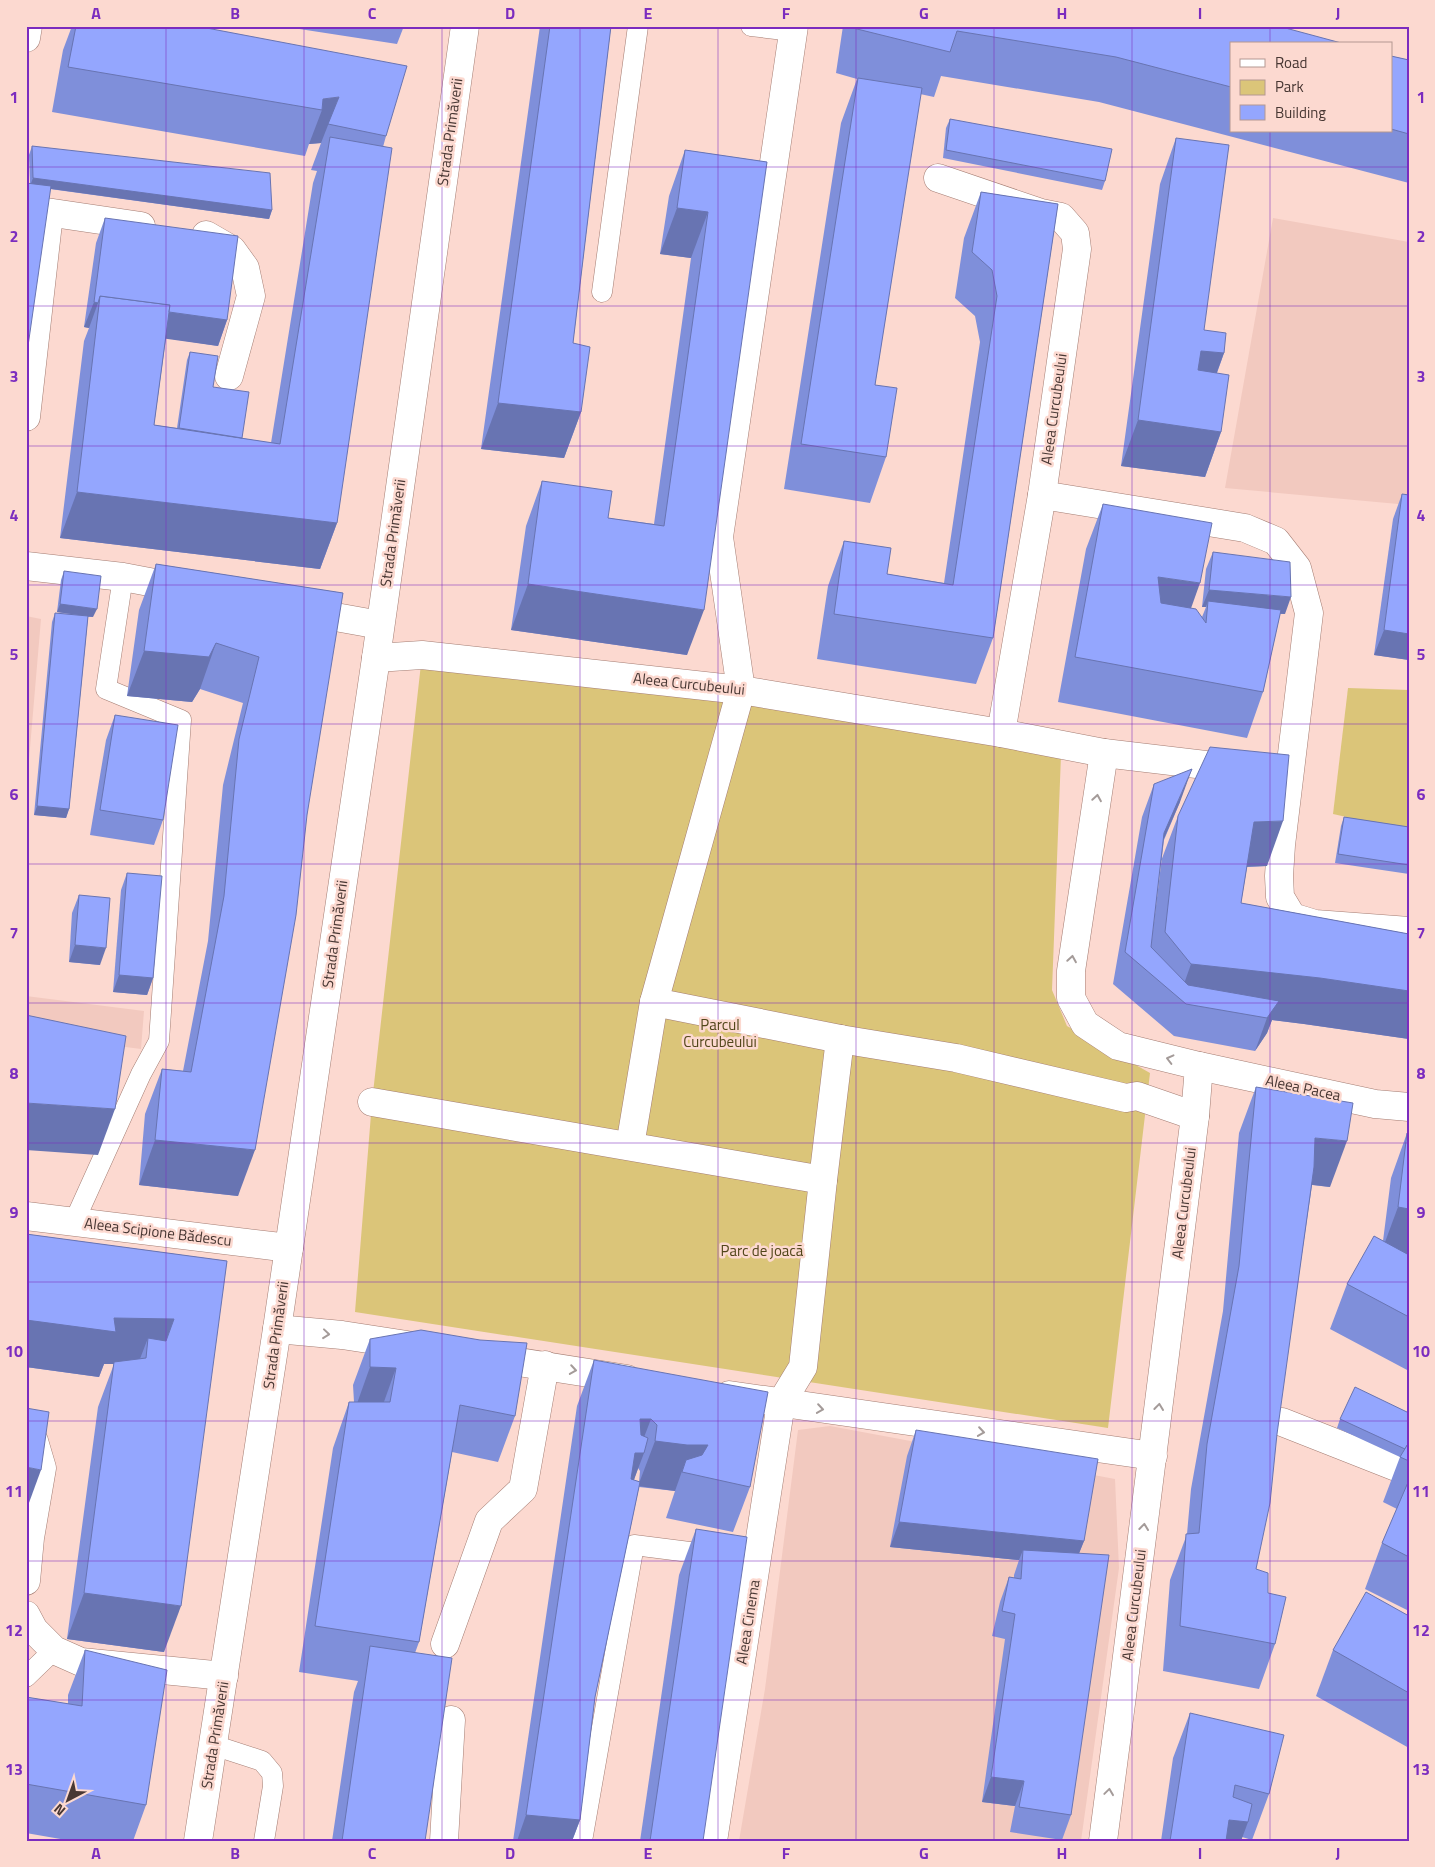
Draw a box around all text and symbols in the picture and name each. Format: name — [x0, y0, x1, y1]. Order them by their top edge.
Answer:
text: A — [91, 1, 101, 25]
text: B — [230, 1, 240, 25]
text: C — [368, 1, 377, 25]
text: D — [505, 1, 515, 25]
text: E — [644, 1, 653, 25]
text: F — [782, 1, 791, 25]
text: G — [919, 1, 929, 25]
text: H — [1057, 1, 1067, 25]
text: I — [1198, 1, 1202, 25]
text: J — [1336, 1, 1340, 25]
legend — [1230, 42, 1392, 132]
text: Road — [1275, 51, 1307, 74]
text: Park — [1275, 75, 1304, 98]
street label: Strada Primăverii — [431, 77, 468, 187]
text: 1 — [10, 85, 18, 109]
text: 1 — [1417, 85, 1425, 109]
text: Building — [1275, 101, 1326, 124]
text: 2 — [10, 224, 18, 248]
text: 2 — [1417, 224, 1425, 248]
street label: Aleea Curcubeului — [1034, 352, 1073, 466]
text: 3 — [10, 364, 18, 388]
text: 3 — [1417, 364, 1425, 388]
street label: Strada Primăverii — [374, 478, 411, 588]
text: 4 — [10, 503, 19, 527]
text: 4 — [1417, 503, 1426, 527]
text: 5 — [10, 642, 19, 666]
text: 5 — [1417, 642, 1426, 666]
street label: Aleea Curcubeului — [632, 666, 746, 701]
text: 6 — [10, 782, 19, 806]
text: 6 — [1417, 782, 1426, 806]
one-way arrow — [1091, 794, 1102, 802]
street label: Strada Primăverii — [316, 879, 353, 989]
text: 7 — [10, 921, 18, 945]
text: 7 — [1417, 921, 1425, 945]
one-way arrow — [1067, 955, 1077, 963]
park label: Parcul Curcubeului — [683, 1013, 757, 1053]
one-way arrow — [1166, 1054, 1175, 1065]
text: 8 — [10, 1061, 19, 1085]
text: 8 — [1417, 1061, 1426, 1085]
street label: Aleea Pacea — [1263, 1068, 1343, 1107]
street label: Aleea Curcubeului — [1165, 1146, 1202, 1260]
text: 9 — [10, 1200, 19, 1224]
text: 9 — [1417, 1200, 1426, 1224]
street label: Aleea Scipione Bădescu — [83, 1211, 233, 1252]
park label: Parc de joacă — [721, 1239, 804, 1262]
street label: Strada Primăverii — [257, 1280, 294, 1390]
one-way arrow — [322, 1328, 330, 1339]
text: 10 — [5, 1339, 23, 1363]
text: 10 — [1412, 1339, 1430, 1363]
one-way arrow — [570, 1364, 578, 1375]
one-way arrow — [817, 1403, 825, 1414]
one-way arrow — [1153, 1403, 1164, 1411]
one-way arrow — [977, 1426, 986, 1436]
text: 11 — [5, 1479, 23, 1503]
text: 11 — [1412, 1479, 1430, 1503]
one-way arrow — [1138, 1523, 1149, 1531]
street label: Aleea Curcubeului — [1115, 1548, 1152, 1662]
street label: Aleea Cinema — [729, 1577, 766, 1666]
text: 12 — [5, 1618, 23, 1642]
text: 12 — [1412, 1618, 1430, 1642]
street label: Strada Primăverii — [195, 1680, 234, 1790]
text: 13 — [5, 1757, 23, 1781]
text: 13 — [1412, 1757, 1430, 1781]
north arrow — [42, 1774, 92, 1824]
one-way arrow — [1104, 1788, 1114, 1797]
text: N — [49, 1799, 70, 1821]
text: A — [91, 1841, 101, 1865]
text: B — [230, 1841, 240, 1865]
text: C — [368, 1841, 377, 1865]
text: D — [505, 1841, 515, 1865]
text: E — [644, 1841, 653, 1865]
text: F — [782, 1841, 791, 1865]
text: G — [919, 1841, 929, 1865]
text: H — [1057, 1841, 1067, 1865]
text: I — [1198, 1841, 1202, 1865]
text: J — [1336, 1841, 1340, 1865]

